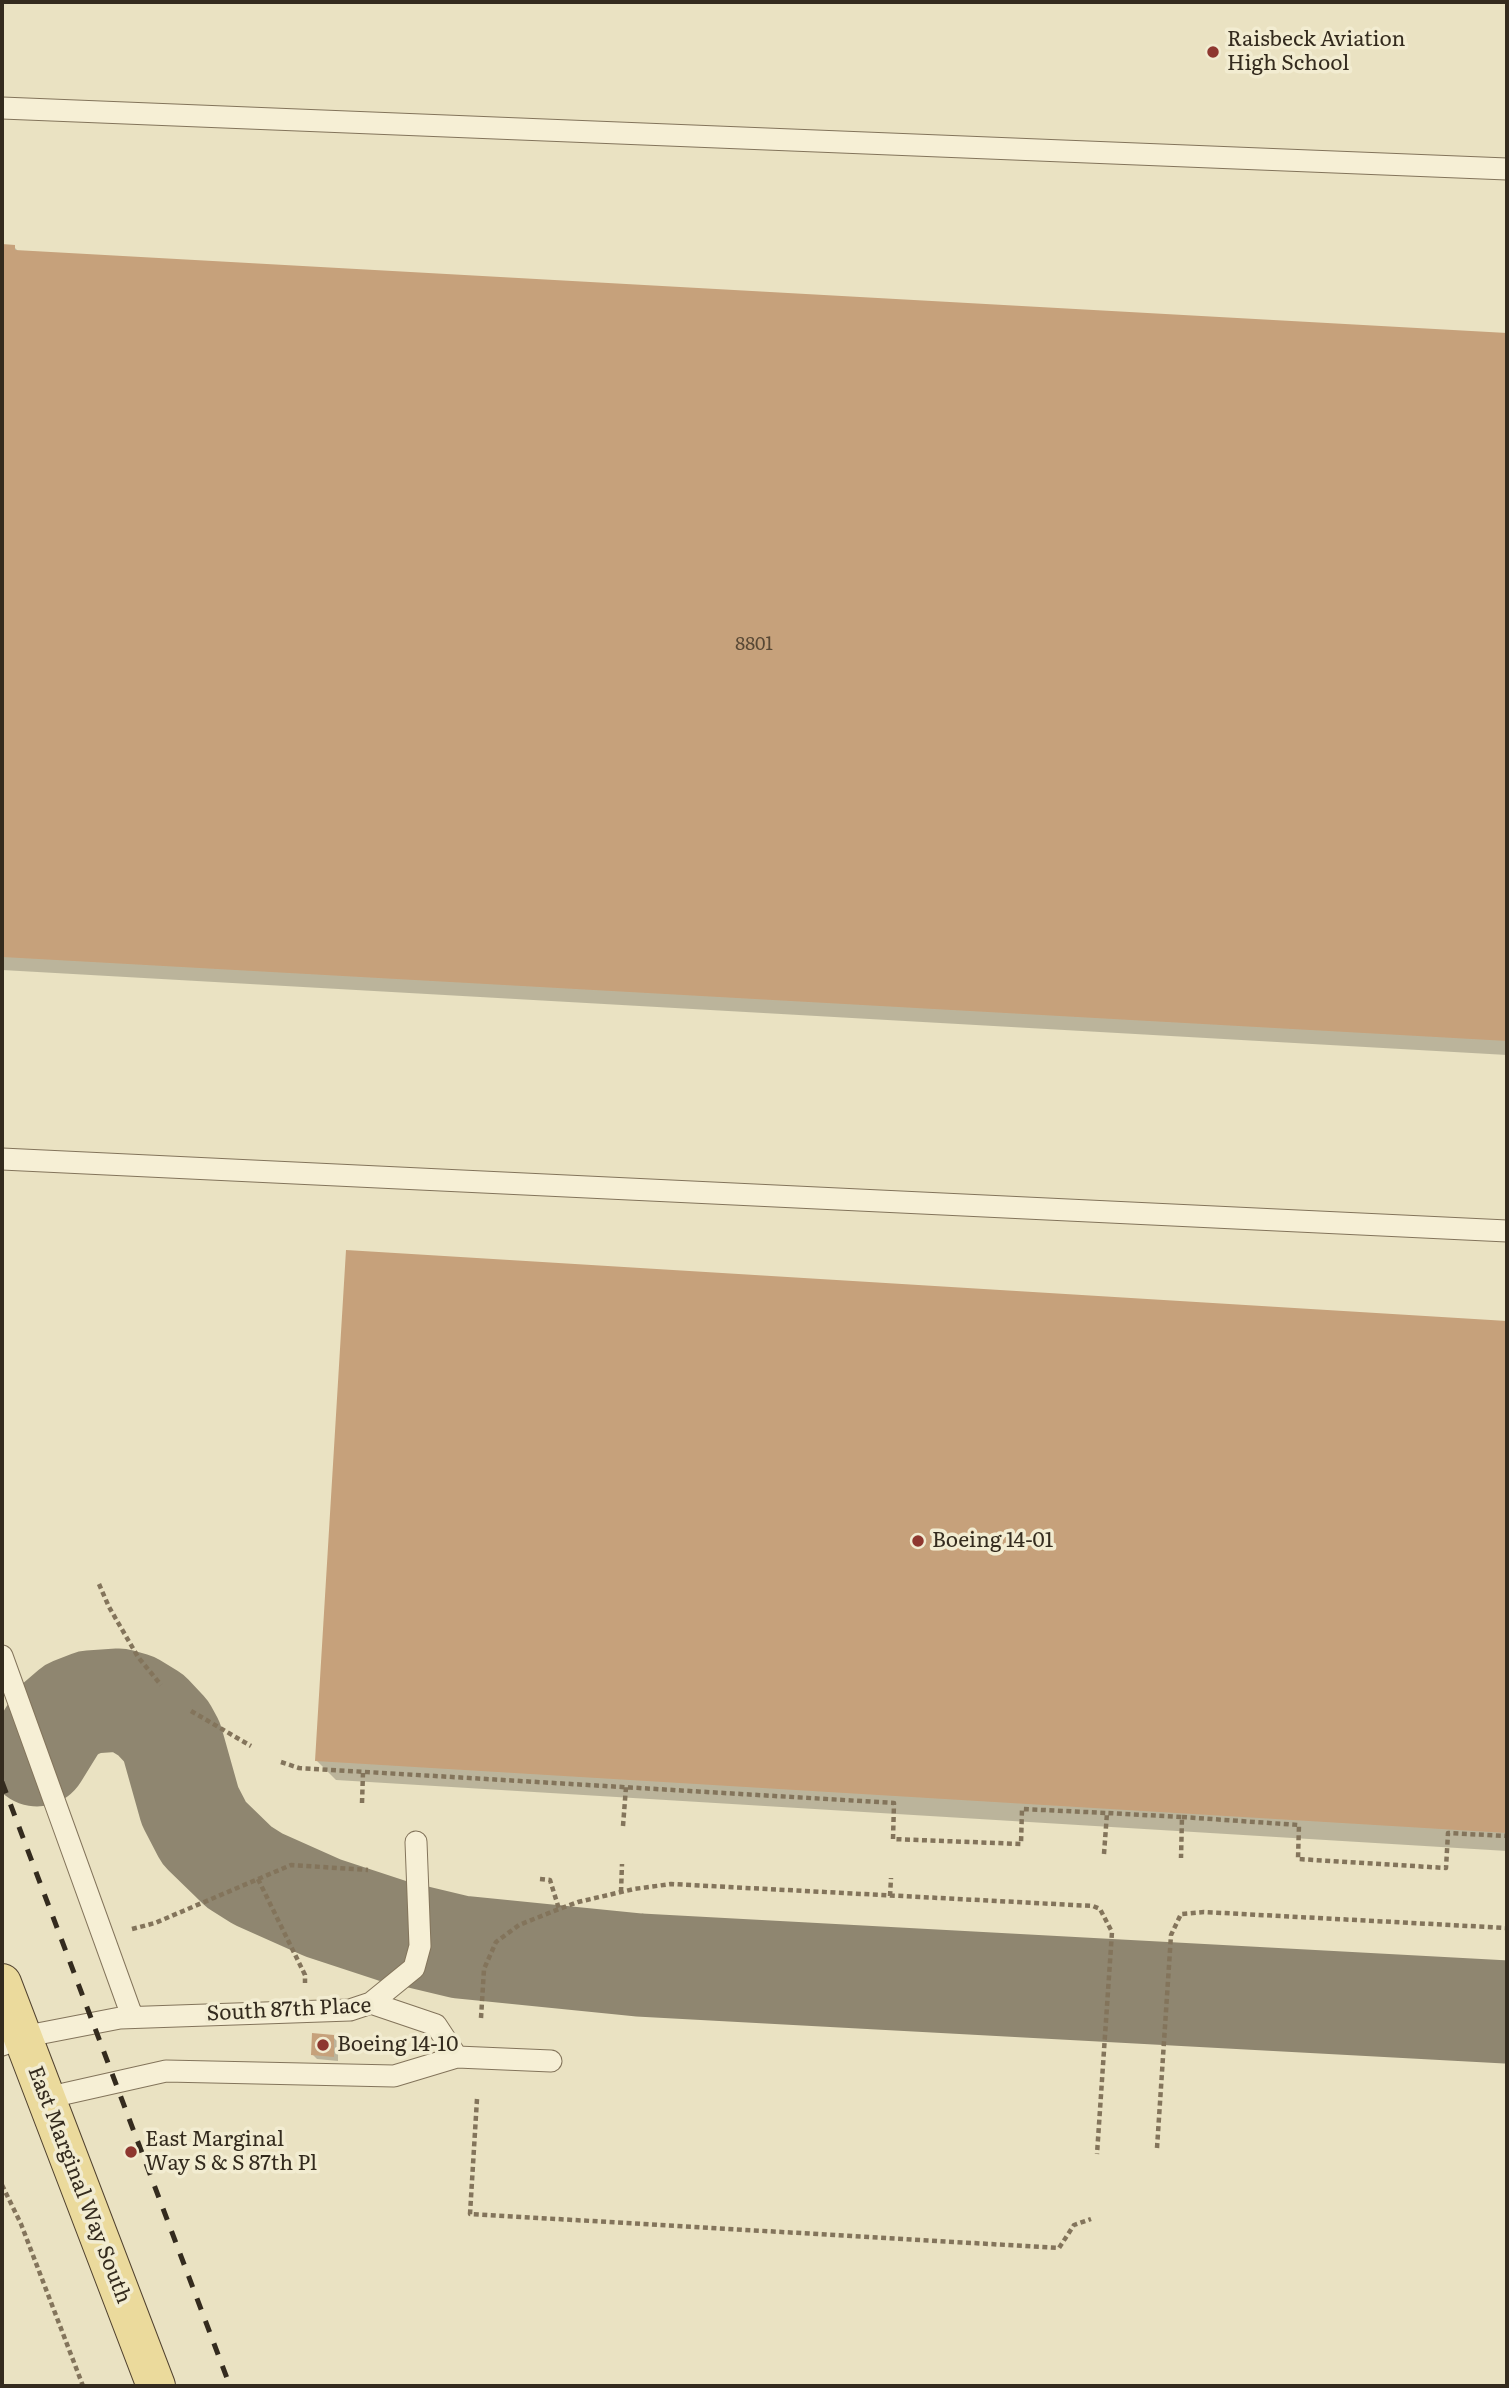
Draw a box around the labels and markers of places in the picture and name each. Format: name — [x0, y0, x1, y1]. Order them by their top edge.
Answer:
place label: Raisbeck Aviation High School — [1227, 27, 1405, 77]
marker: Raisbeck Aviation High School — [1205, 44, 1221, 60]
place label: Boeing 14-01 — [932, 1528, 1053, 1554]
marker: Boeing 14-01 — [910, 1533, 926, 1549]
place label: Boeing 14-10 — [337, 2032, 458, 2058]
marker: Boeing 14-10 — [315, 2037, 331, 2053]
place label: East Marginal Way S & S 87th Pl — [145, 2127, 317, 2177]
marker: East Marginal Way S & S 87th Pl — [123, 2144, 139, 2160]

